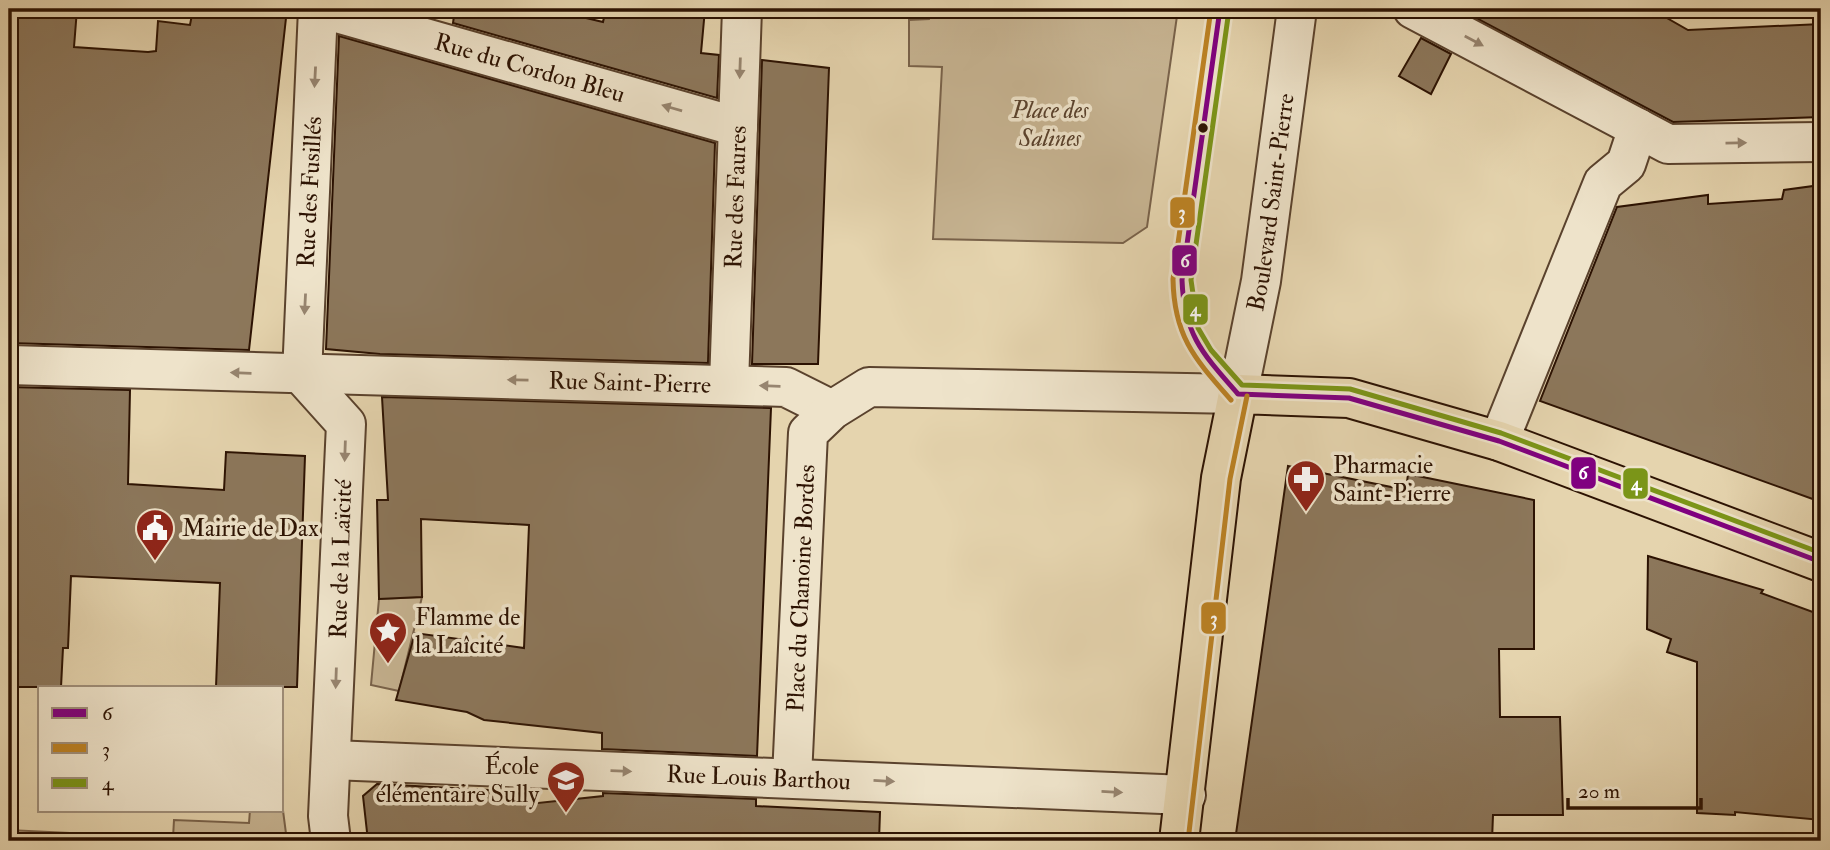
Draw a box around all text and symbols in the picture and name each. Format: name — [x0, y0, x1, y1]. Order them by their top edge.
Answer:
street label: Rue du Cordon Bleu — [431, 26, 629, 110]
one-way arrow — [1464, 35, 1483, 47]
one-way arrow — [735, 57, 746, 79]
one-way arrow — [309, 66, 320, 88]
street label: Boulevard Saint-Pierre — [1240, 91, 1301, 314]
park label: Place des Salines — [1011, 95, 1089, 154]
one-way arrow — [662, 103, 683, 113]
street label: Rue des Fusillés — [291, 116, 329, 268]
unlabelled marker — [1196, 121, 1210, 135]
street label: Rue des Faures — [718, 125, 753, 269]
one-way arrow — [1725, 137, 1747, 149]
line badge: 3 — [1169, 196, 1196, 229]
text: 3 — [1178, 201, 1186, 225]
line badge: 6 — [1171, 244, 1198, 277]
text: 6 — [1180, 249, 1191, 273]
one-way arrow — [299, 293, 310, 315]
line badge: 4 — [1182, 293, 1209, 326]
text: 4 — [1189, 298, 1202, 322]
street label: Rue Saint-Pierre — [548, 365, 711, 400]
one-way arrow — [230, 368, 252, 379]
one-way arrow — [506, 374, 528, 386]
one-way arrow — [758, 380, 780, 391]
one-way arrow — [340, 440, 351, 462]
place label: Pharmacie Saint-Pierre — [1333, 450, 1451, 509]
line badge: 6 — [1570, 456, 1597, 490]
pharmacy icon: Pharmacie Saint-Pierre — [1285, 458, 1327, 513]
text: 6 — [1578, 461, 1589, 485]
street label: Place du Chanoine Bordes — [780, 464, 822, 713]
line badge: 4 — [1622, 467, 1649, 500]
text: 4 — [1630, 472, 1643, 496]
street label: Rue de la Laïcité — [323, 478, 359, 639]
public building icon: Mairie de Dax — [134, 507, 176, 562]
place label: Mairie de Dax — [182, 513, 319, 544]
line badge: 3 — [1200, 601, 1227, 635]
place label: Flamme de la Laîcité — [415, 602, 520, 661]
text: 3 — [1210, 607, 1218, 631]
place icon: Flamme de la Laîcité — [367, 610, 409, 665]
one-way arrow — [330, 667, 341, 689]
legend — [38, 686, 284, 812]
text: 6 — [102, 700, 114, 727]
text: 3 — [102, 736, 110, 763]
place label: École élémentaire Sully — [376, 750, 539, 810]
street label: Rue Louis Barthou — [666, 758, 851, 797]
school or university icon: École élémentaire Sully — [545, 759, 587, 814]
one-way arrow — [610, 765, 632, 777]
scale bar — [1568, 766, 1700, 810]
text: 4 — [102, 770, 115, 797]
one-way arrow — [874, 776, 896, 787]
text: 20 m — [1578, 778, 1620, 805]
one-way arrow — [1101, 786, 1123, 797]

